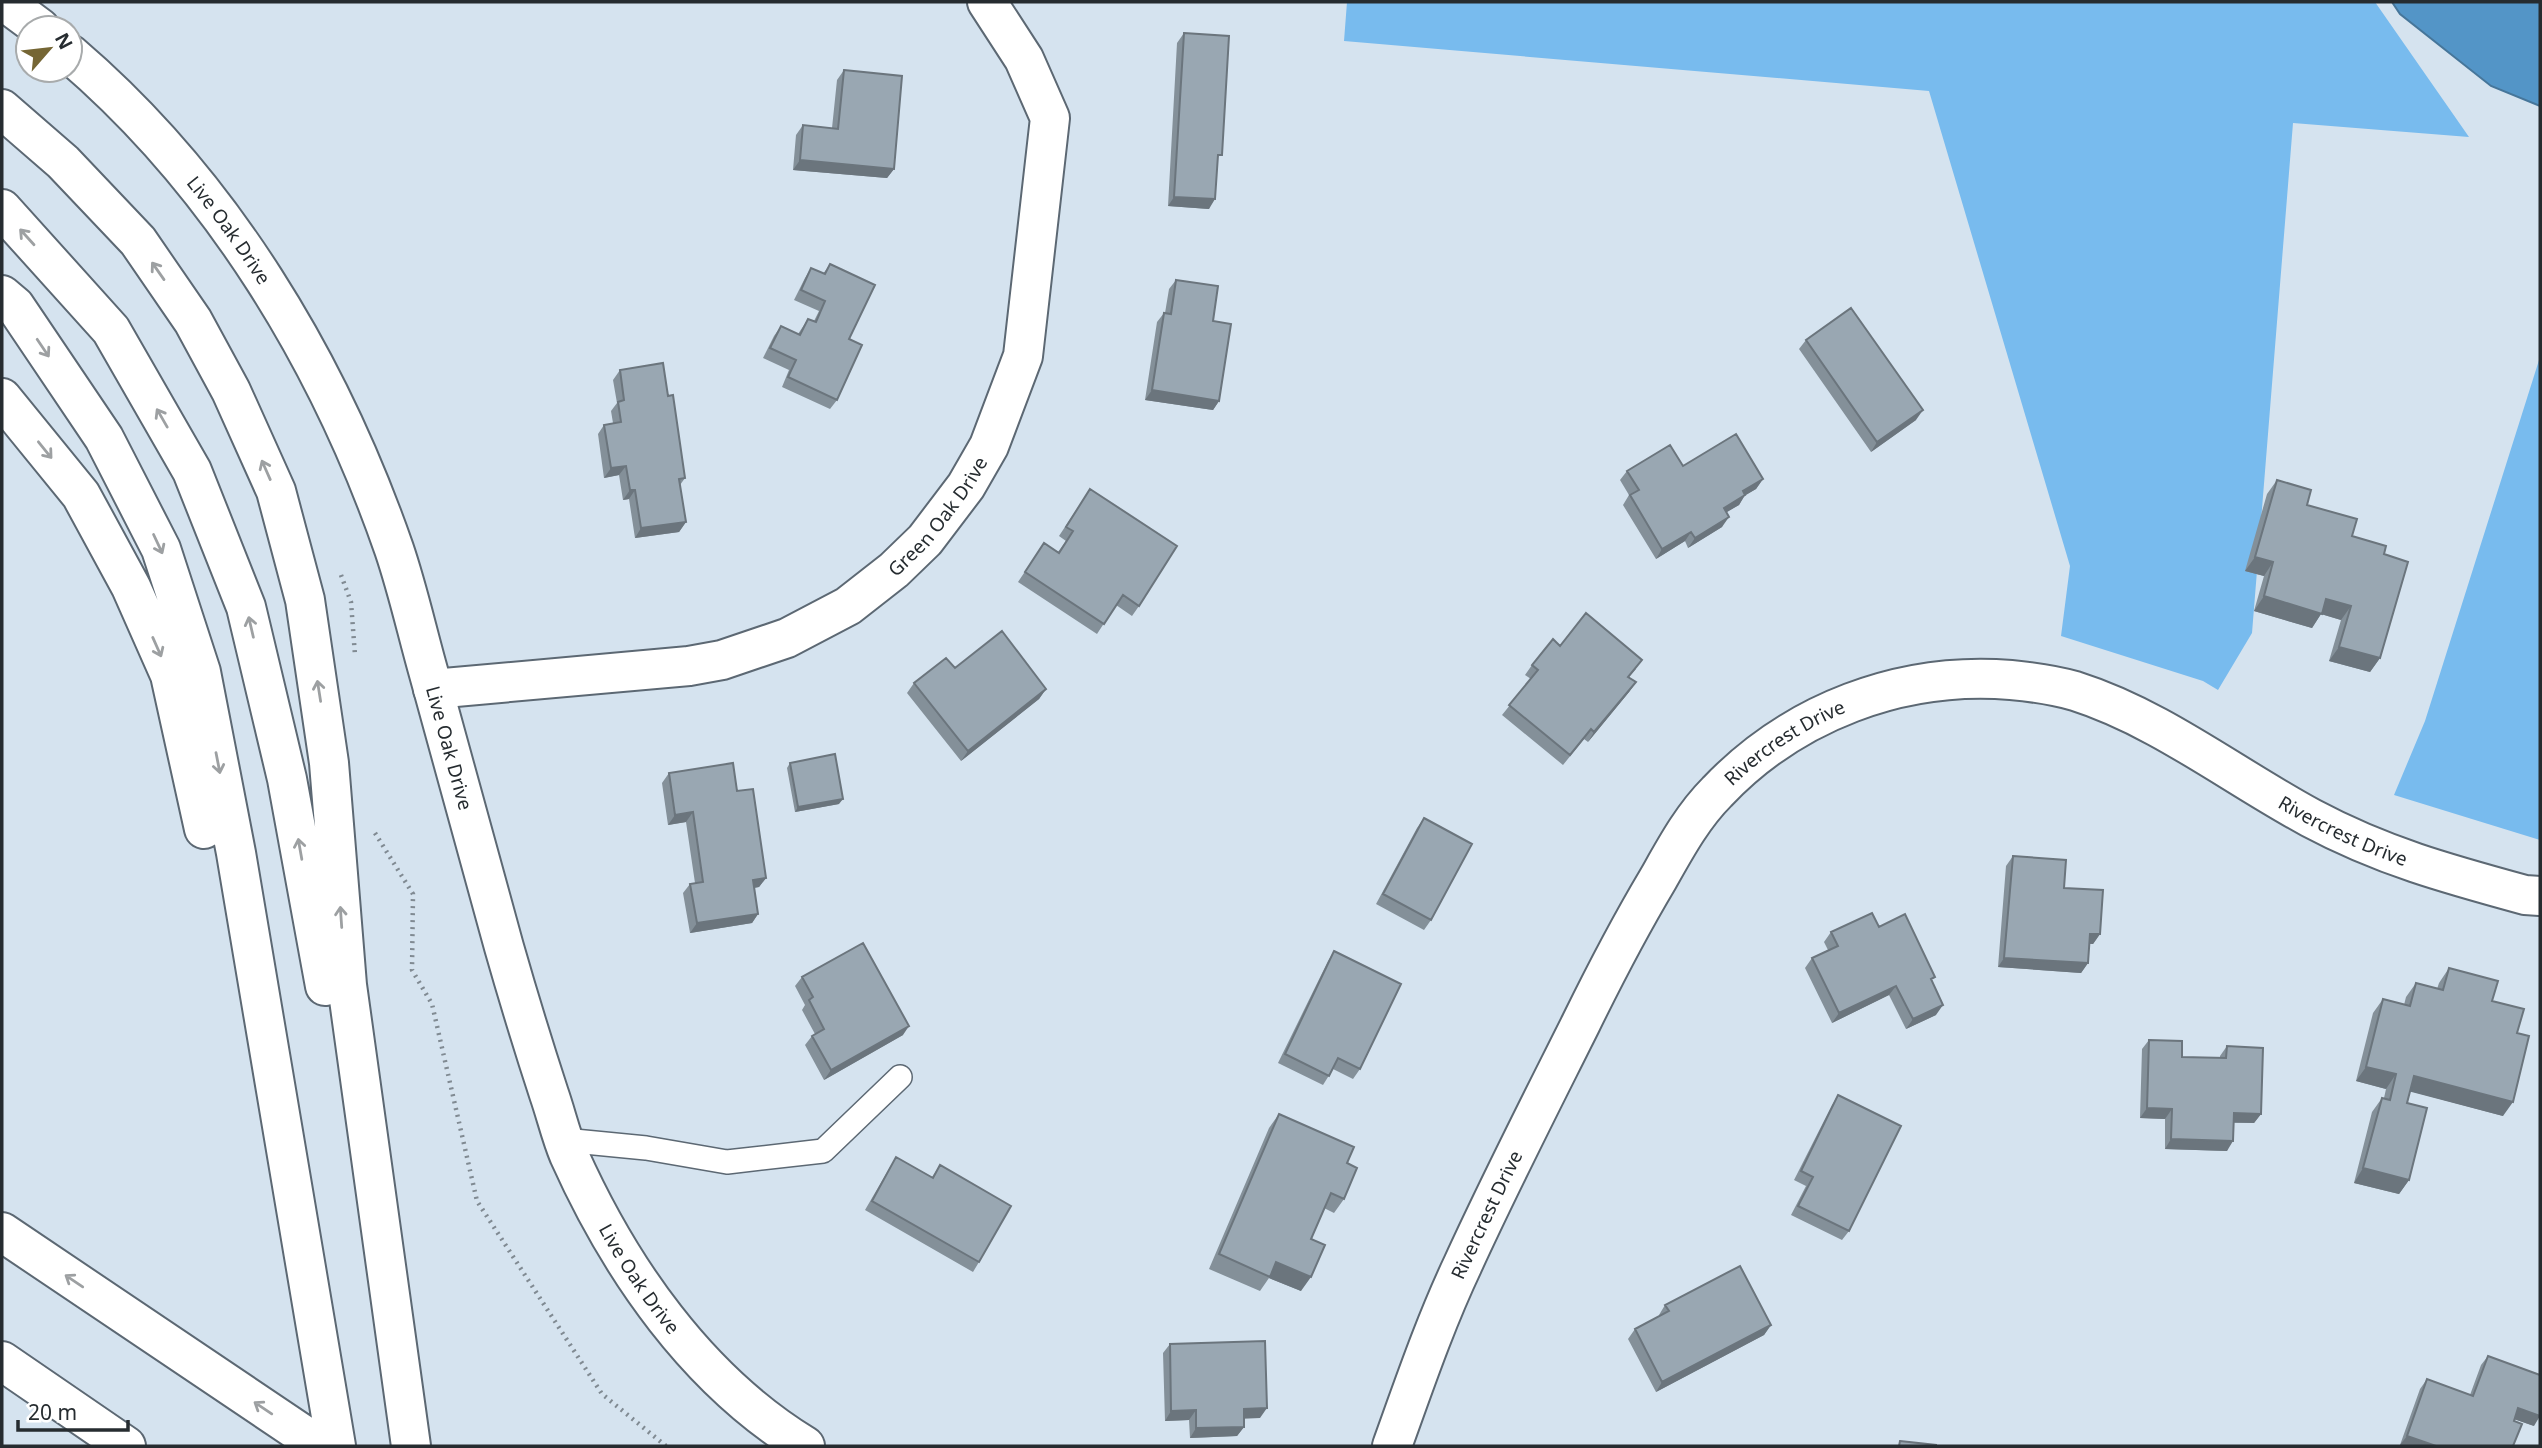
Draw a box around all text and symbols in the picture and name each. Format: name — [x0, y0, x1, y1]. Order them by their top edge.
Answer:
north arrow — [14, 14, 84, 84]
text: N — [49, 28, 79, 54]
street label: Live Oak Drive — [181, 170, 277, 289]
one-way arrow — [19, 228, 35, 246]
one-way arrow — [151, 262, 165, 281]
one-way arrow — [36, 338, 51, 357]
one-way arrow — [155, 409, 169, 429]
one-way arrow — [38, 441, 53, 459]
street label: Green Oak Drive — [882, 452, 993, 582]
one-way arrow — [259, 460, 272, 482]
one-way arrow — [152, 533, 165, 554]
one-way arrow — [243, 616, 257, 639]
one-way arrow — [152, 636, 165, 657]
one-way arrow — [312, 680, 325, 703]
street label: Live Oak Drive — [420, 683, 479, 813]
street label: Rivercrest Drive — [1718, 694, 1849, 791]
one-way arrow — [212, 751, 226, 774]
street label: Rivercrest Drive — [2274, 789, 2411, 872]
one-way arrow — [293, 838, 306, 861]
one-way arrow — [334, 906, 347, 929]
street label: Rivercrest Drive — [1445, 1146, 1528, 1283]
street label: Live Oak Drive — [593, 1219, 686, 1339]
one-way arrow — [65, 1274, 85, 1288]
scale bar — [18, 1388, 128, 1432]
text: 20 m — [28, 1398, 77, 1426]
one-way arrow — [254, 1401, 273, 1415]

